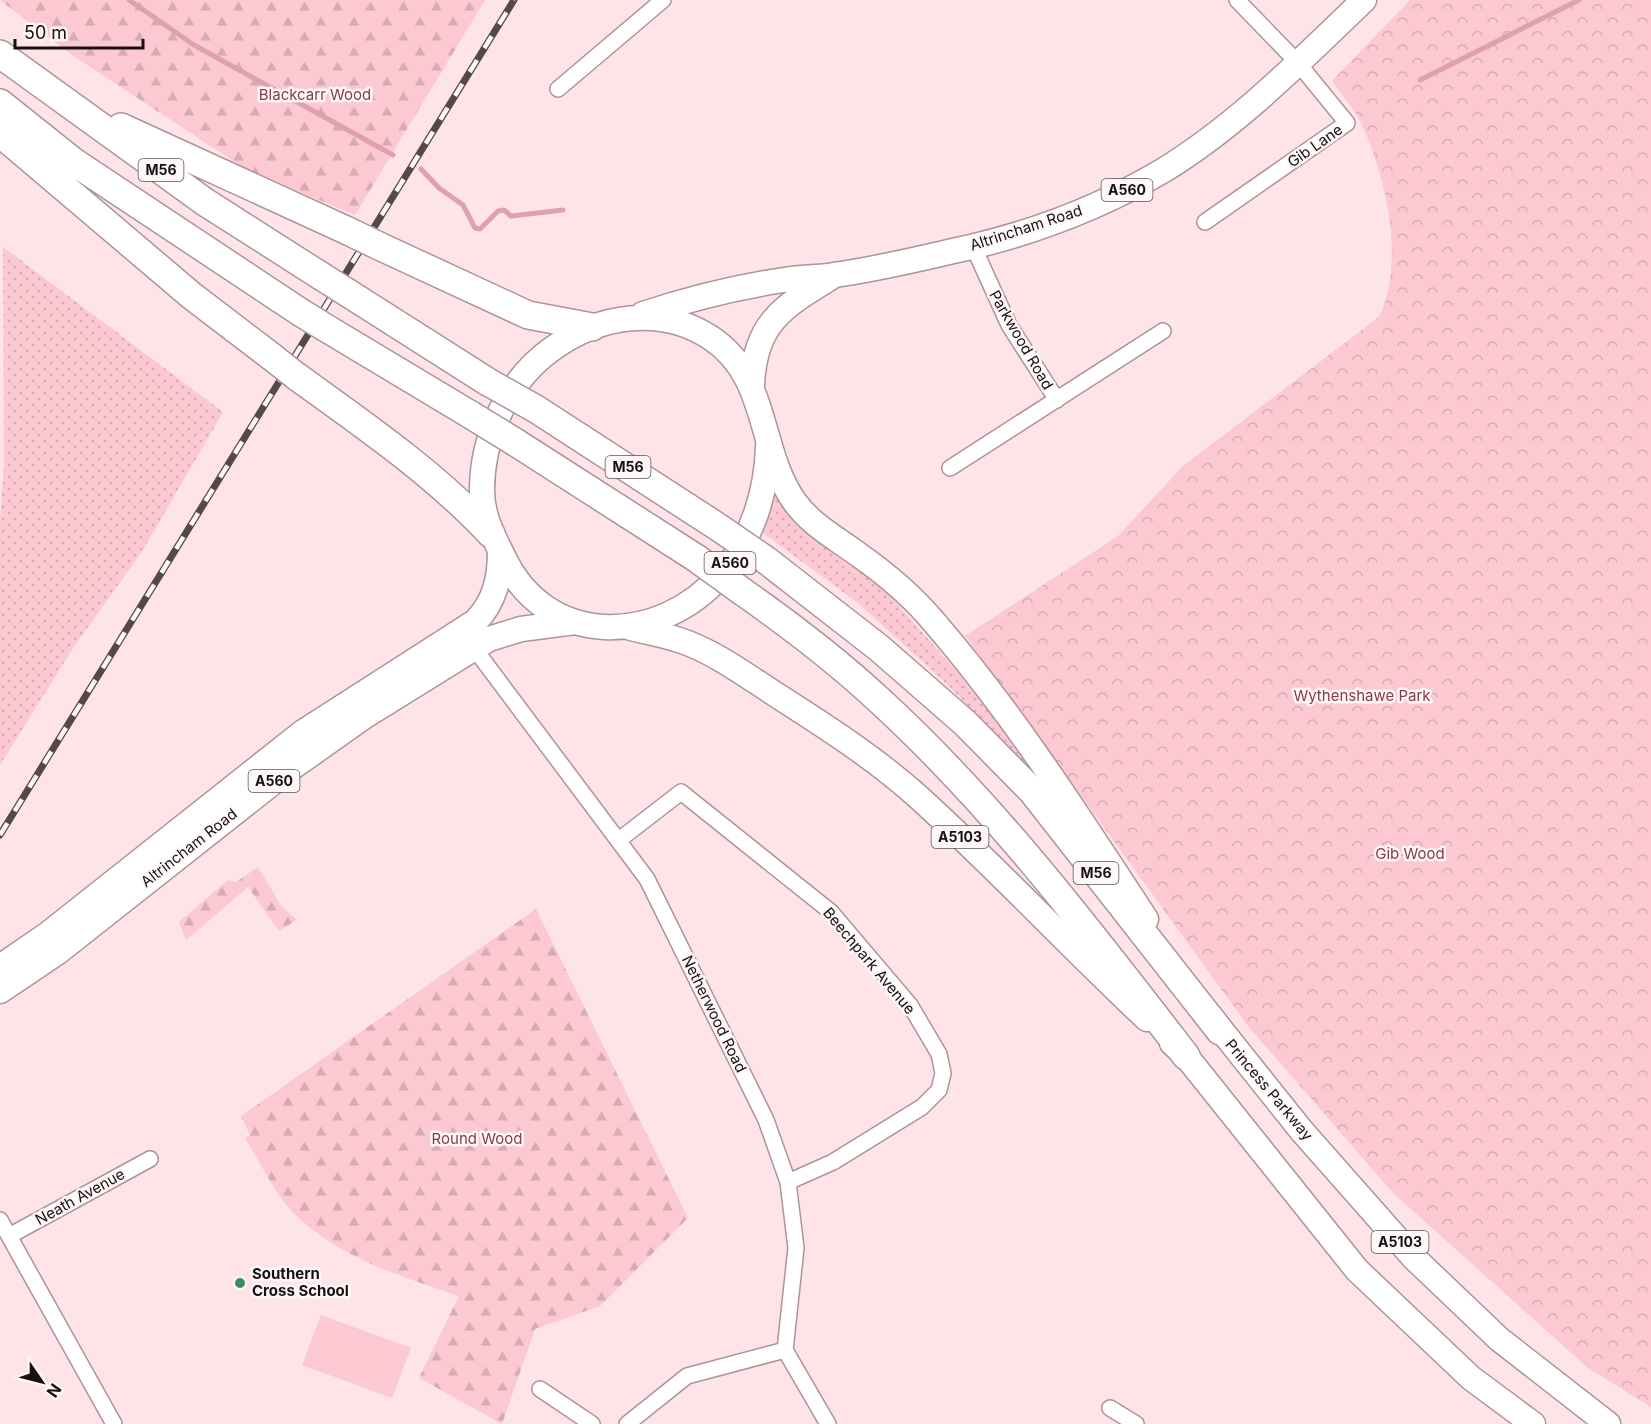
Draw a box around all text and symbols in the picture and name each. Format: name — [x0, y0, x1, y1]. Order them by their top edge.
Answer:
scale bar — [15, 12, 142, 50]
text: 50 m — [24, 22, 67, 43]
park label: Blackcarr Wood — [259, 85, 371, 104]
street label: Gib Lane — [1284, 120, 1346, 171]
road number: M56 — [138, 159, 184, 181]
road number: A560 — [1102, 179, 1152, 201]
street label: Altrincham Road — [967, 200, 1084, 255]
street label: Parkwood Road — [985, 287, 1058, 393]
road number: M56 — [606, 456, 650, 478]
road number: A560 — [704, 552, 756, 574]
park label: Wythenshawe Park — [1293, 686, 1431, 705]
road number: A560 — [248, 770, 300, 792]
street label: Altrincham Road — [137, 804, 241, 891]
road number: A5103 — [932, 826, 988, 848]
park label: Gib Wood — [1375, 844, 1445, 863]
road number: M56 — [1074, 862, 1118, 884]
street label: Beechpark Avenue — [819, 903, 920, 1018]
street label: Netherwood Road — [678, 952, 751, 1075]
street label: Princess Parkway — [1221, 1035, 1318, 1145]
park label: Round Wood — [432, 1129, 522, 1148]
street label: Neath Avenue — [32, 1164, 128, 1229]
road number: A5103 — [1372, 1231, 1428, 1253]
place label: Southern Cross School — [252, 1264, 349, 1300]
marker: Southern Cross School — [233, 1276, 247, 1290]
north arrow — [12, 1352, 72, 1412]
text: N — [43, 1380, 66, 1401]

